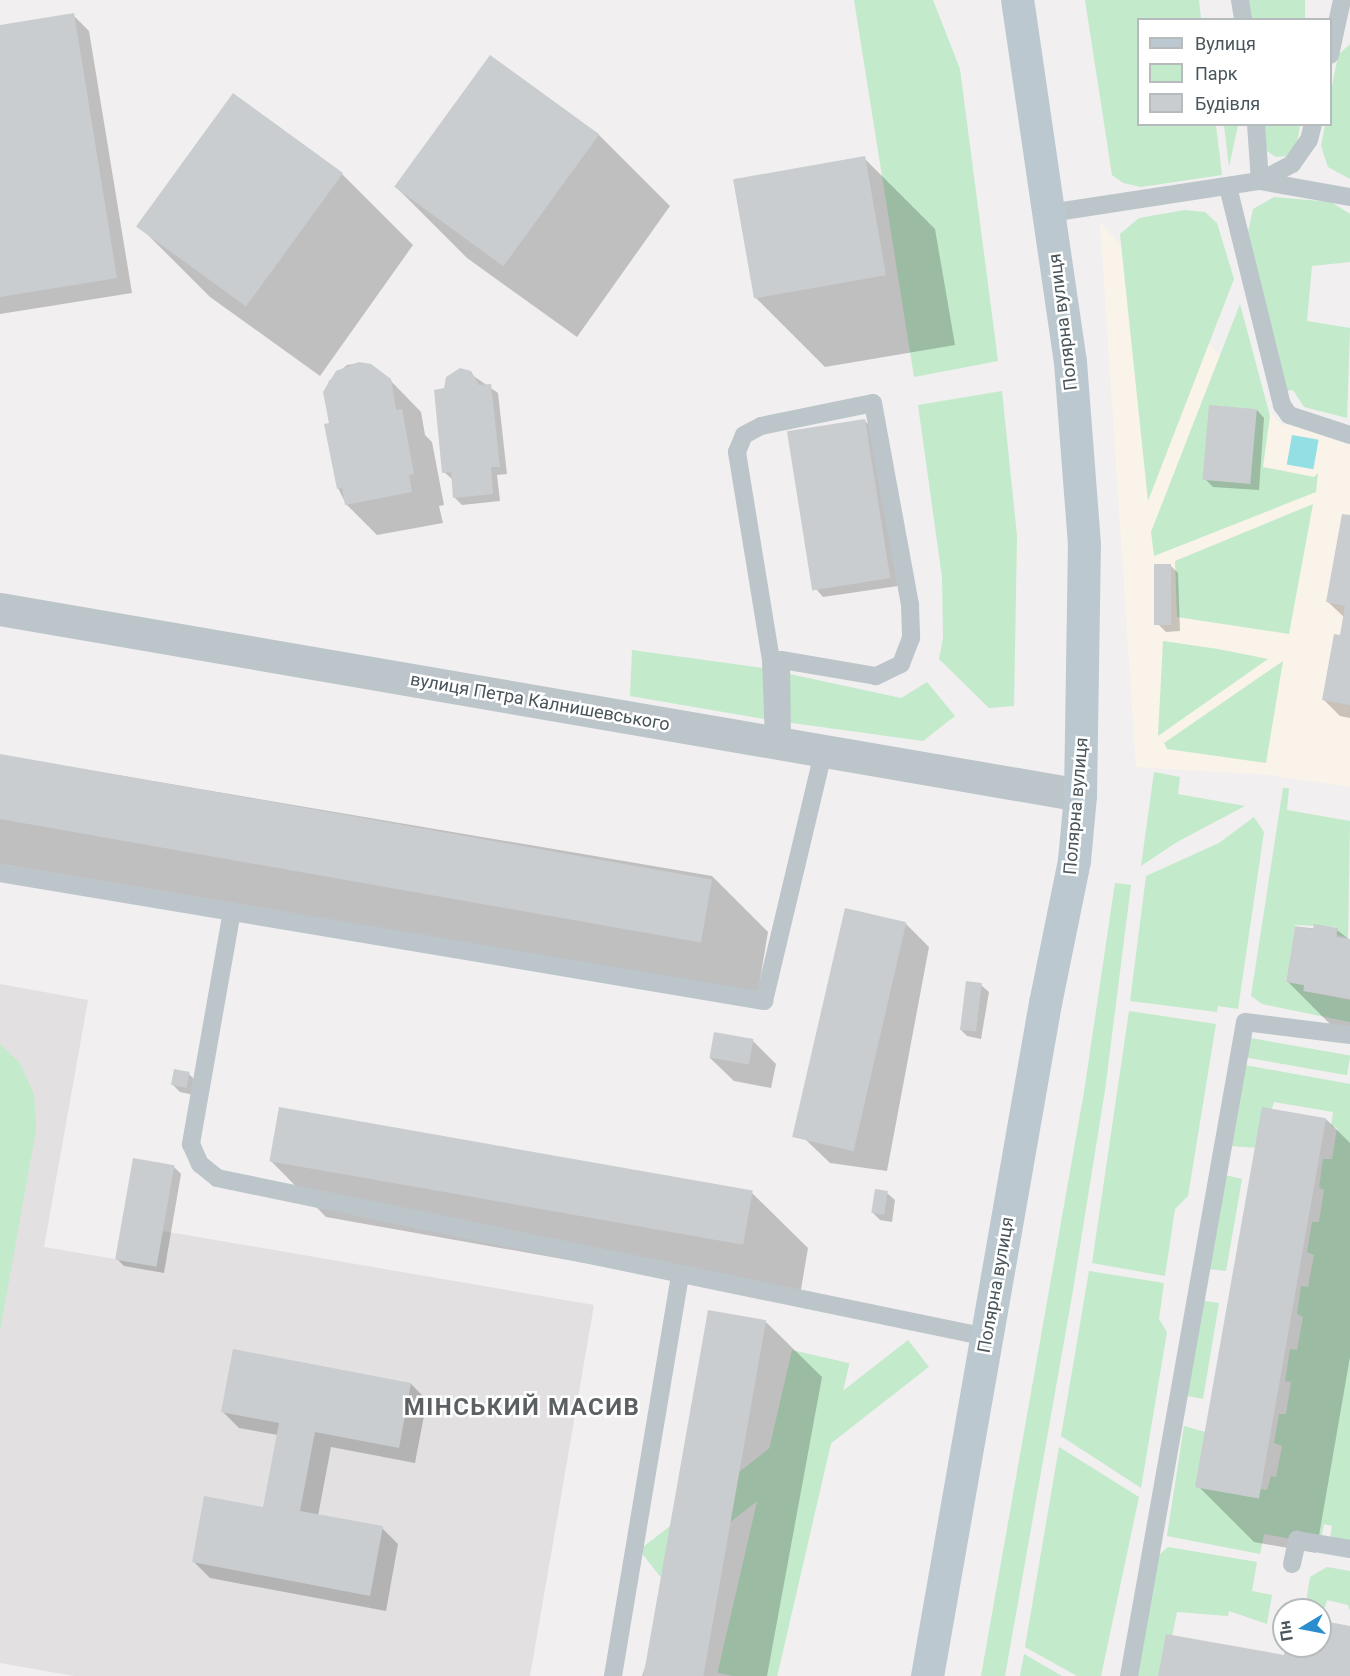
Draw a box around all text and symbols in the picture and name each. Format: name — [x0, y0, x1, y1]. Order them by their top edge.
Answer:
legend — [1137, 18, 1332, 126]
text: Вулиця — [1195, 33, 1256, 54]
text: Парк — [1195, 63, 1237, 84]
text: Будівля — [1195, 93, 1260, 114]
street label: Полярна вулиця — [1044, 252, 1082, 392]
street label: вулиця Петра Калнишевського — [409, 669, 671, 735]
street label: Полярна вулиця — [1059, 736, 1093, 876]
street label: Полярна вулиця — [973, 1215, 1019, 1355]
district label: МІНСЬКИЙ МАСИВ — [404, 1394, 640, 1422]
north arrow — [1272, 1598, 1332, 1658]
text: Пн — [1275, 1619, 1297, 1643]

